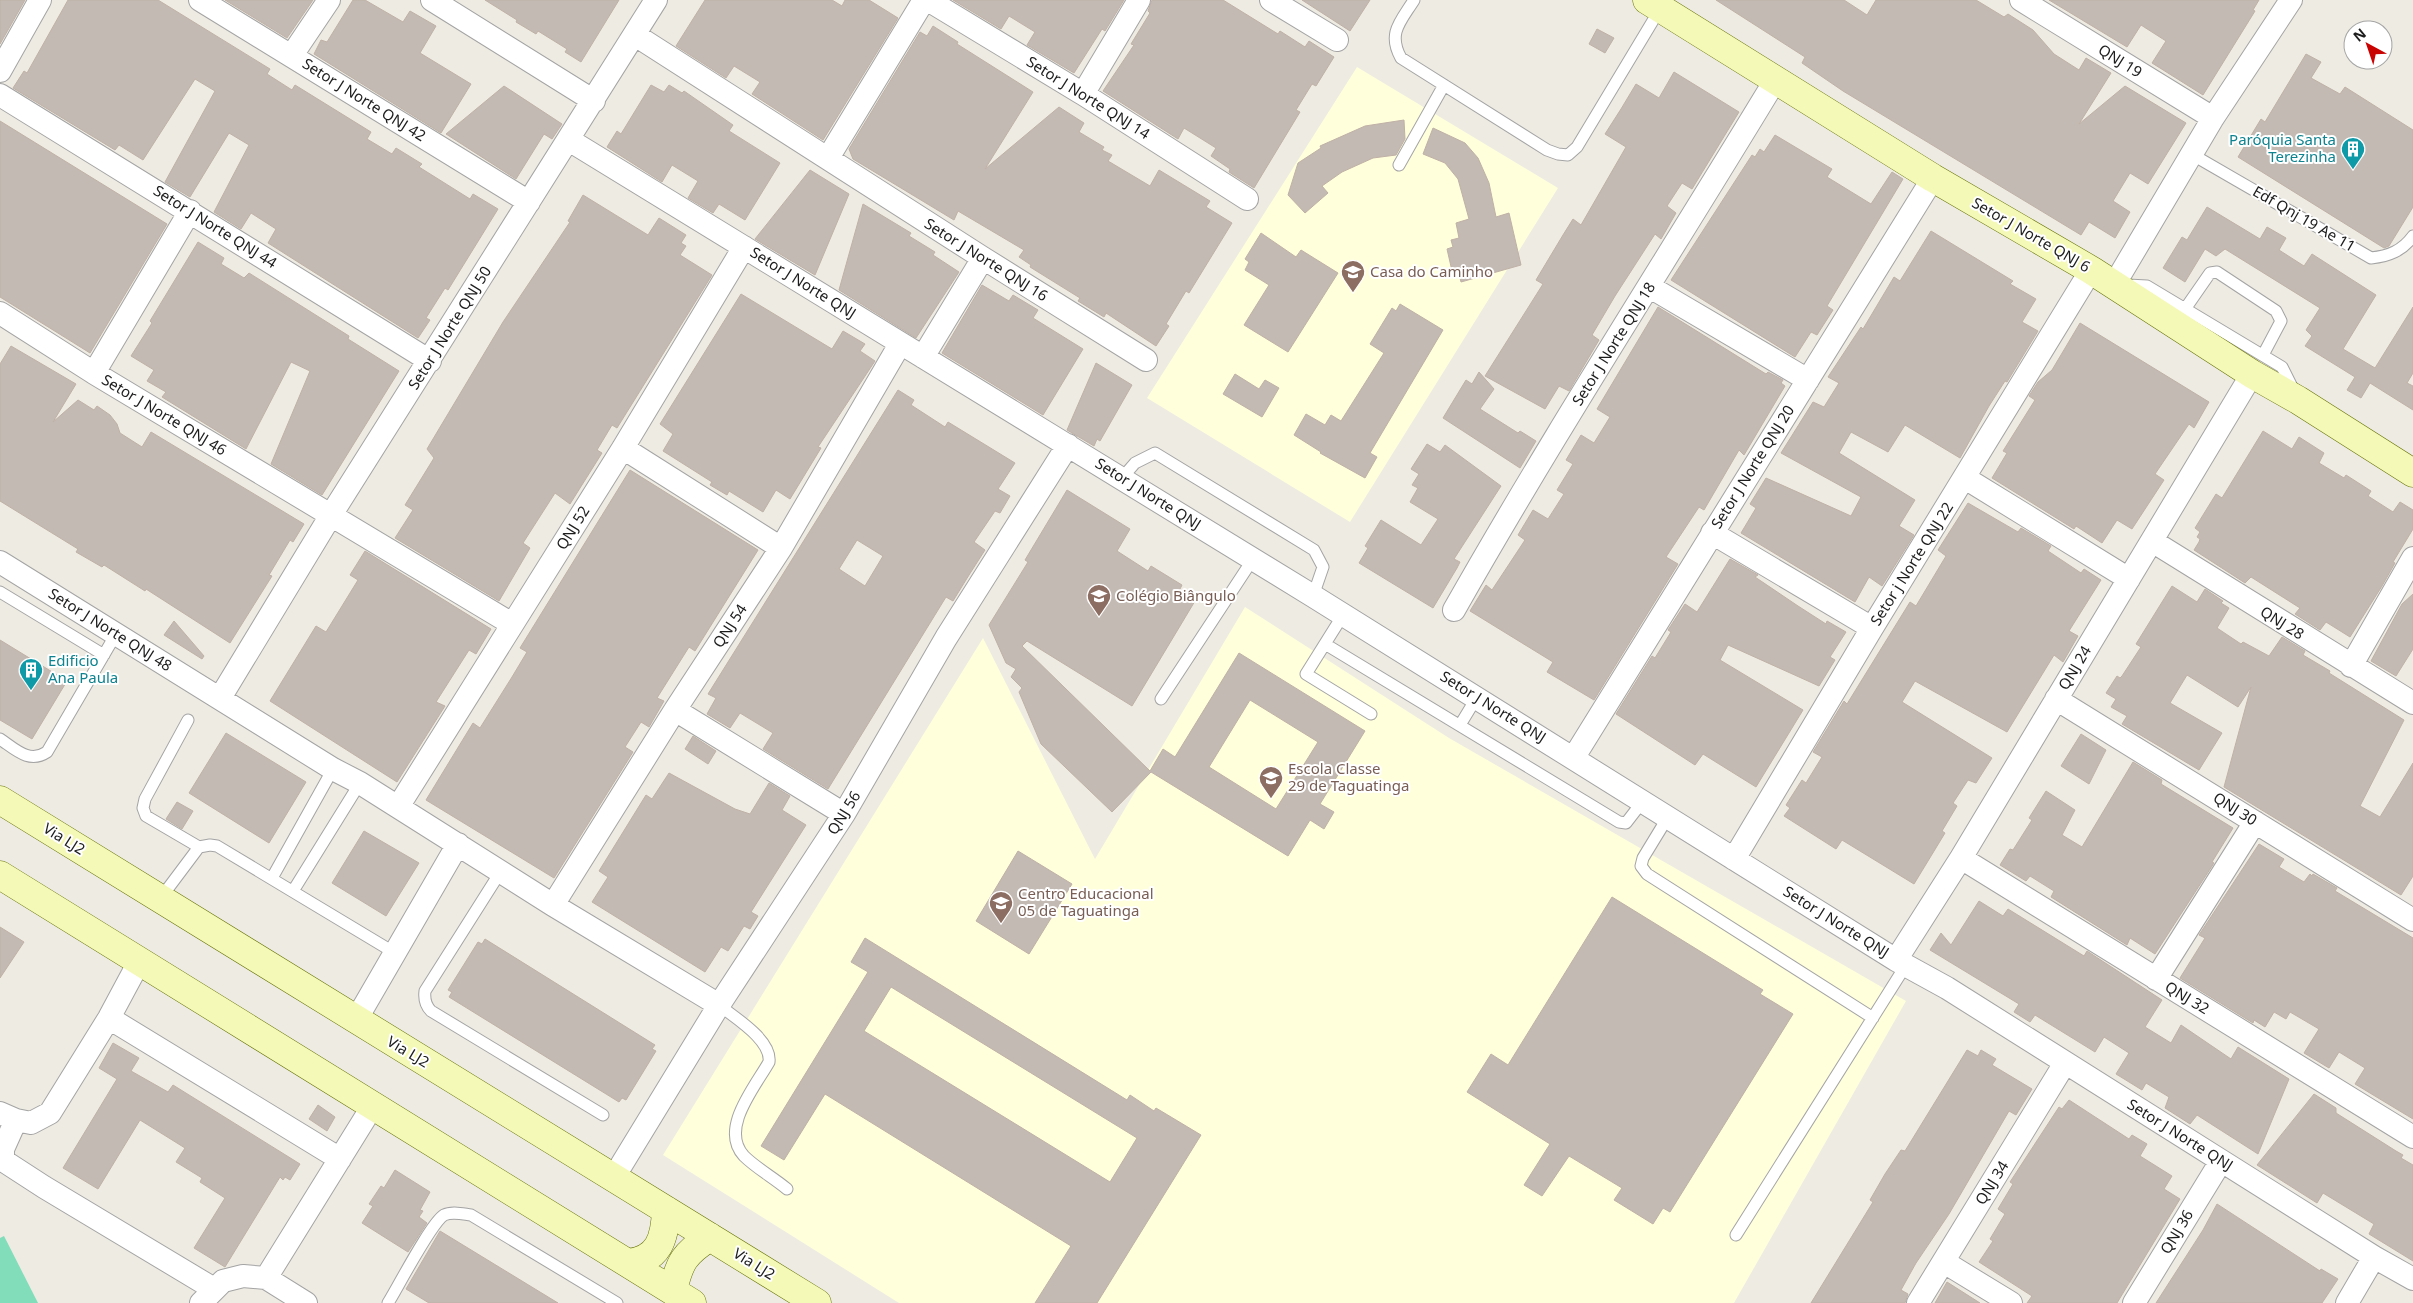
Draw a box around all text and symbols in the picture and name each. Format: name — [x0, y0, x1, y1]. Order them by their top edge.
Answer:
north arrow — [2343, 20, 2393, 70]
text: N — [2349, 24, 2370, 46]
street label: QNJ 19 — [2095, 39, 2146, 81]
street label: Setor J Norte QNJ 14 — [1023, 51, 1154, 143]
street label: Setor J Norte QNJ 42 — [299, 53, 430, 145]
place label: Paróquia Santa Terezinha — [2229, 129, 2336, 166]
building icon: Paróquia Santa Terezinha — [2340, 136, 2366, 170]
street label: Setor J Norte QNJ 44 — [150, 180, 281, 272]
street label: Edf Qnj 19 Ae 11 — [2249, 181, 2360, 256]
street label: Setor J Norte QNJ 6 — [1969, 192, 2094, 276]
street label: Setor J Norte QNJ 16 — [921, 213, 1052, 305]
street label: Setor J Norte QNJ — [747, 242, 860, 323]
school or university icon: Casa do Caminho — [1340, 259, 1366, 293]
place label: Casa do Caminho — [1370, 261, 1493, 281]
street label: Setor J Norte QNJ 50 — [403, 262, 495, 393]
street label: Setor J Norte QNJ 18 — [1567, 278, 1659, 409]
street label: Setor J Norte QNJ 46 — [99, 369, 231, 459]
street label: Setor J Norte QNJ 20 — [1706, 401, 1798, 532]
street label: Setor J Norte QNJ — [1092, 453, 1205, 534]
street label: Setor j Norte QNJ 22 — [1865, 498, 1957, 629]
street label: QNJ 52 — [551, 502, 593, 553]
street label: Setor J Norte QNJ 48 — [45, 583, 176, 675]
school or university icon: Colégio Biângulo — [1086, 583, 1112, 617]
place label: Colégio Biângulo — [1116, 585, 1236, 605]
street label: QNJ 54 — [708, 599, 751, 651]
street label: QNJ 28 — [2257, 601, 2308, 643]
street label: QNJ 24 — [2053, 641, 2095, 693]
place label: Edificio Ana Paula — [48, 650, 118, 687]
building icon: Edificio Ana Paula — [18, 657, 44, 691]
street label: Setor J Norte QNJ — [1437, 666, 1550, 747]
place label: Escola Classe 29 de Taguatinga — [1288, 758, 1409, 795]
school or university icon: Escola Classe 29 de Taguatinga — [1258, 765, 1284, 799]
street label: QNJ 56 — [822, 787, 864, 838]
street label: QNJ 30 — [2210, 787, 2261, 829]
street label: Via LJ2 — [40, 818, 89, 859]
street label: Setor J Norte QNJ — [1780, 881, 1893, 962]
place label: Centro Educacional 05 de Taguatinga — [1018, 883, 1154, 920]
school or university icon: Centro Educacional 05 de Taguatinga — [988, 890, 1014, 924]
street label: QNJ 32 — [2162, 976, 2213, 1018]
street label: Via LJ2 — [384, 1031, 433, 1071]
street label: Setor J Norte QNJ — [2124, 1094, 2237, 1175]
street label: QNJ 34 — [1970, 1156, 2013, 1208]
street label: QNJ 36 — [2155, 1206, 2197, 1257]
street label: Via LJ2 — [730, 1243, 779, 1284]

